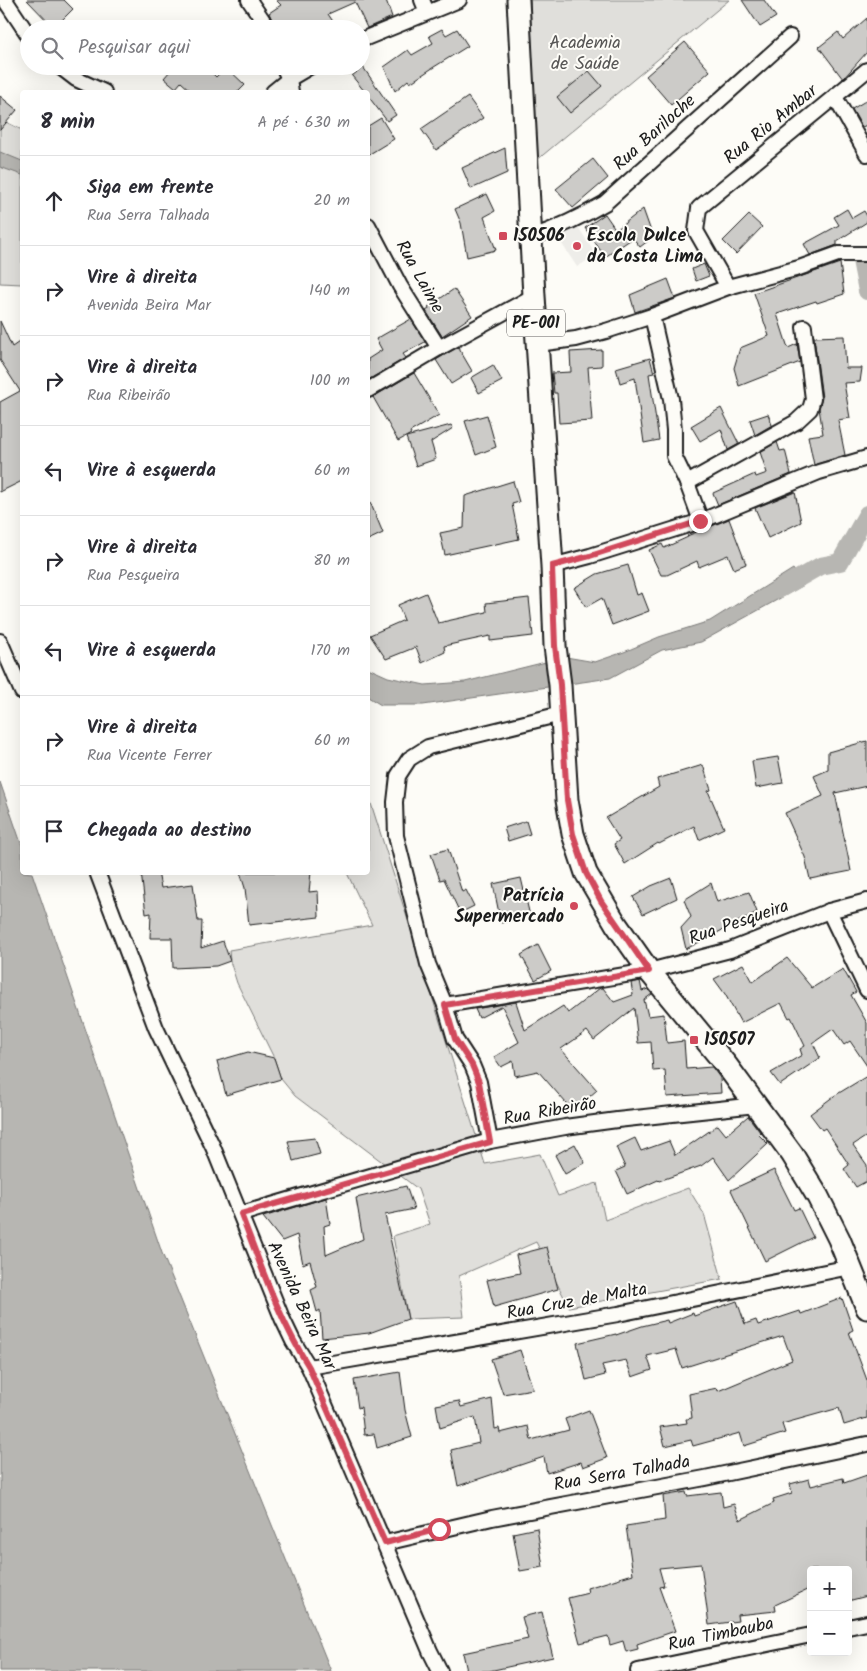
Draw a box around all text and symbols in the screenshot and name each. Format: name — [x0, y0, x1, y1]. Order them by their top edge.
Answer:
search box — [20, 20, 370, 75]
park label: Academia de Saúde — [549, 29, 621, 79]
text: Pesquisar aqui — [78, 33, 190, 63]
icon: search — [38, 34, 66, 62]
street label: Rua Rio Ambar — [718, 77, 825, 172]
street label: Rua Bariloche — [607, 88, 703, 178]
text: 8 min — [40, 106, 95, 139]
text: A pé · 630 m — [257, 110, 350, 135]
text: Siga em frente — [87, 173, 214, 203]
icon: ahead — [40, 187, 68, 215]
text: 20 m — [314, 188, 350, 213]
text: Rua Serra Talhada — [87, 203, 210, 228]
place label: 150506 — [513, 222, 565, 251]
place label: Escola Dulce da Costa Lima — [587, 222, 703, 272]
marker: 150506 — [497, 230, 509, 242]
street label: Rua Laime — [387, 235, 451, 319]
marker: Escola Dulce da Costa Lima — [571, 240, 583, 252]
text: Vire à direita — [87, 263, 197, 293]
icon: right — [40, 277, 68, 305]
text: 140 m — [309, 278, 350, 303]
text: Avenida Beira Mar — [87, 293, 211, 318]
road number: PE-001 — [507, 309, 565, 336]
text: Vire à direita — [87, 353, 197, 383]
icon: right — [40, 367, 68, 395]
text: 100 m — [310, 368, 350, 393]
text: Rua Ribeirão — [87, 383, 171, 408]
text: Vire à esquerda — [87, 456, 216, 486]
icon: left — [40, 457, 68, 485]
text: 60 m — [314, 458, 350, 483]
route end — [689, 510, 712, 533]
text: Vire à direita — [87, 533, 197, 563]
icon: right — [40, 547, 68, 575]
text: 80 m — [313, 548, 350, 573]
text: Rua Pesqueira — [87, 563, 180, 588]
text: Vire à esquerda — [87, 636, 216, 666]
icon: left — [40, 637, 68, 665]
text: 170 m — [310, 638, 350, 663]
text: Vire à direita — [87, 713, 197, 743]
icon: right — [40, 727, 68, 755]
text: 60 m — [314, 728, 350, 753]
text: Rua Vicente Ferrer — [87, 743, 212, 768]
text: Chegada ao destino — [87, 816, 252, 846]
icon: arrive — [40, 817, 68, 845]
place label: Patrícia Supermercado — [454, 882, 564, 932]
street label: Rua Pesqueira — [685, 892, 793, 954]
marker: Patrícia Supermercado — [568, 900, 580, 912]
place label: 150507 — [704, 1026, 755, 1055]
marker: 150507 — [688, 1034, 700, 1046]
street label: Rua Ribeirão — [501, 1090, 599, 1134]
street label: Avenida Beira Mar — [258, 1237, 344, 1376]
street label: Rua Cruz de Malta — [504, 1275, 650, 1329]
street label: Rua Serra Talhada — [551, 1448, 693, 1500]
route start — [428, 1518, 451, 1541]
map controls — [807, 1566, 852, 1656]
button: + — [807, 1566, 852, 1611]
street label: Rua Timbauba — [665, 1610, 777, 1660]
button: − — [807, 1611, 852, 1656]

